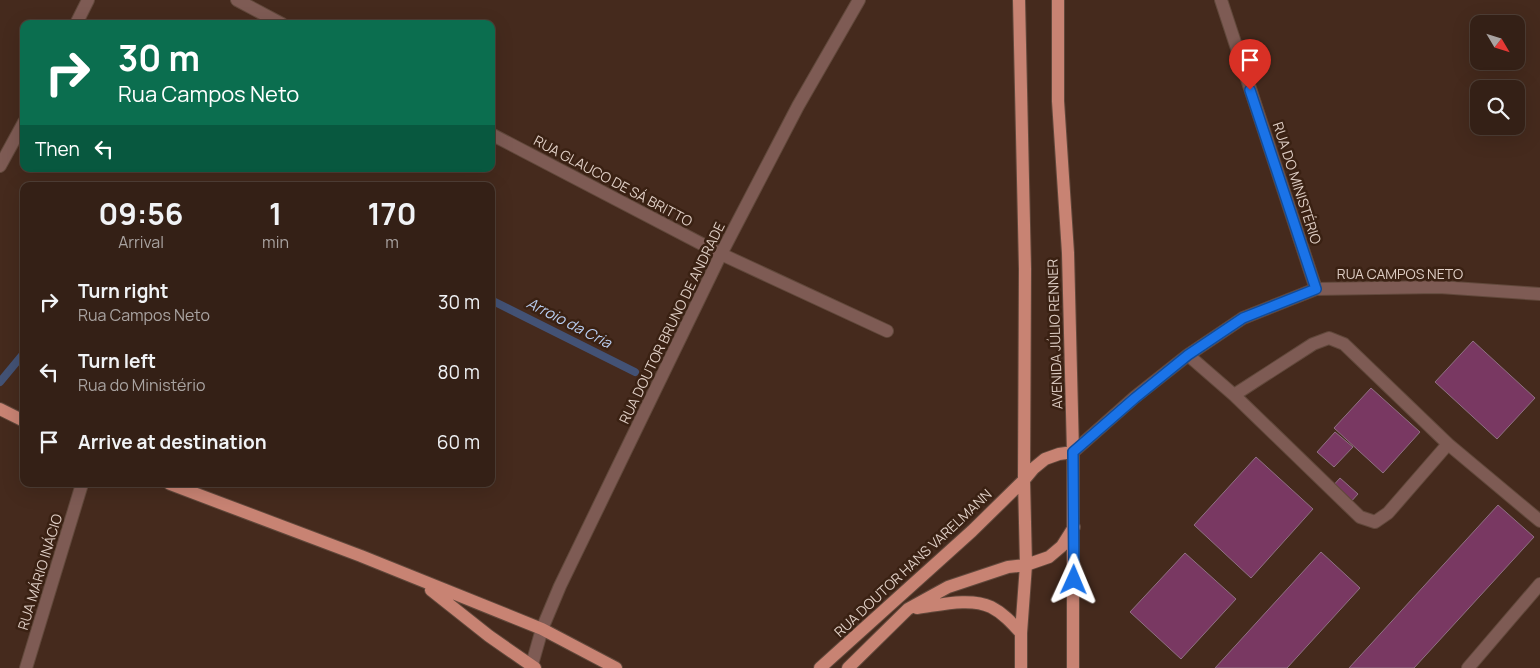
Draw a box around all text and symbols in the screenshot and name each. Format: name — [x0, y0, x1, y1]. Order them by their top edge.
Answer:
north arrow — [1470, 15, 1525, 70]
map controls — [1470, 15, 1525, 135]
text: 30 m — [118, 34, 200, 82]
pin — [1229, 39, 1271, 90]
icon: right — [35, 40, 100, 105]
icon: arrive — [1236, 46, 1264, 74]
text: Rua Campos Neto — [118, 79, 299, 109]
button: search — [1470, 80, 1525, 135]
street label: RUA DO MINISTÉRIO — [1269, 119, 1326, 246]
street label: RUA GLAUCO DE SÁ BRITTO — [531, 131, 696, 231]
icon: left — [90, 135, 118, 163]
text: Then — [35, 136, 80, 162]
text: 09:56 — [99, 193, 183, 234]
text: 1 — [269, 193, 282, 234]
text: 170 — [367, 193, 416, 234]
street label: RUA DOUTOR BRUNO DE ANDRADE — [614, 219, 729, 427]
text: Arrival — [118, 231, 164, 253]
text: min — [262, 231, 289, 253]
text: m — [385, 231, 399, 253]
street label: AVENIDA JÚLIO RENNER — [1042, 258, 1067, 410]
street label: RUA CAMPOS NETO — [1337, 264, 1463, 283]
text: Turn right — [78, 278, 168, 304]
icon: right — [35, 288, 63, 316]
text: 30 m — [438, 289, 480, 315]
water label: Arroio da Cria — [523, 292, 616, 353]
text: Rua Campos Neto — [78, 304, 210, 326]
text: Turn left — [78, 348, 156, 374]
icon: left — [35, 358, 63, 386]
text: 80 m — [437, 359, 480, 385]
text: Rua do Ministério — [78, 374, 205, 396]
icon: arrive — [35, 428, 63, 456]
text: Arrive at destination — [78, 429, 267, 455]
text: 60 m — [437, 429, 480, 455]
street label: RUA DOUTOR HANS VARELMANN — [830, 484, 996, 641]
street label: RUA MÁRIO INÁCIO — [13, 511, 66, 632]
position arrow — [1047, 553, 1099, 605]

